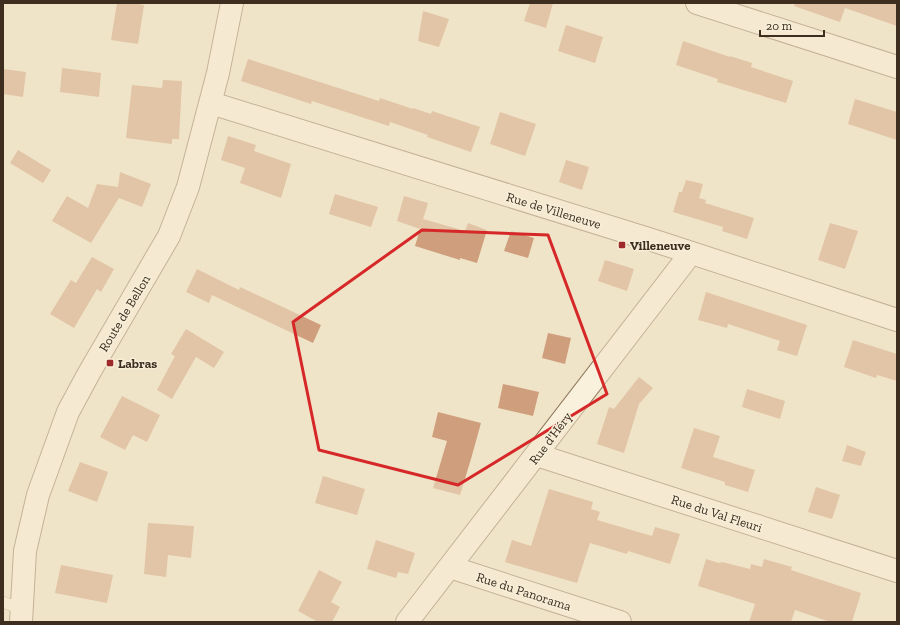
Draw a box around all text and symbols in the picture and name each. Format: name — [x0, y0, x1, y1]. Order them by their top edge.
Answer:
scale bar — [760, 12, 824, 38]
text: 20 m — [766, 19, 793, 33]
street label: Rue de Villeneuve — [505, 189, 603, 232]
place label: Villeneuve — [630, 238, 691, 253]
marker: Villeneuve — [617, 240, 627, 250]
street label: Route de Bellon — [96, 272, 154, 354]
place label: Labras — [118, 356, 157, 371]
marker: Labras — [105, 358, 115, 368]
street label: Rue d'Héry — [526, 409, 575, 467]
street label: Rue du Val Fleuri — [669, 492, 765, 535]
street label: Rue du Panorama — [475, 569, 574, 614]

